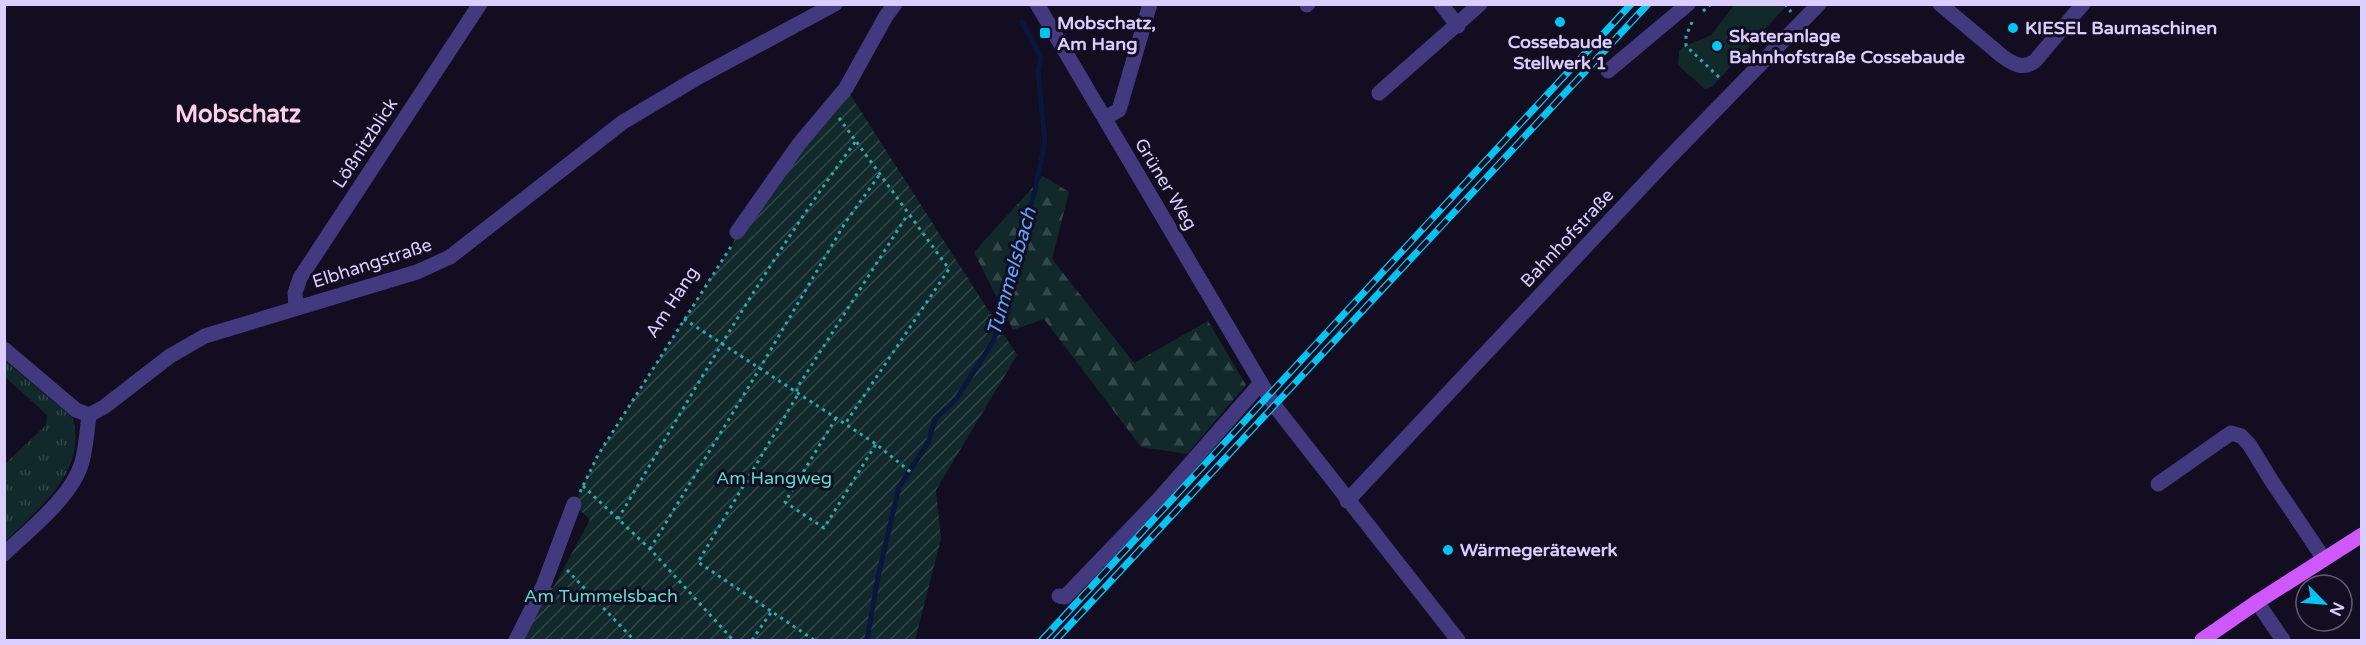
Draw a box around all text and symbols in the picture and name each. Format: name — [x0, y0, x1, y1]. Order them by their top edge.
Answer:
place label: Mobschatz, Am Hang — [1057, 12, 1156, 55]
marker: Cossebaude Stellwerk 1 — [1553, 15, 1567, 29]
place label: KIESEL Baumaschinen — [2025, 17, 2217, 39]
marker: KIESEL Baumaschinen — [2006, 21, 2020, 35]
place label: Skateranlage Bahnhofstraße Cossebaude — [1729, 25, 1965, 68]
marker: Mobschatz, Am Hang — [1038, 26, 1052, 40]
place label: Cossebaude Stellwerk 1 — [1508, 31, 1612, 74]
marker: Skateranlage Bahnhofstraße Cossebaude — [1710, 39, 1724, 53]
street label: Lößnitzblick — [328, 94, 402, 192]
district label: Mobschatz — [175, 100, 301, 129]
street label: Grüner Weg — [1130, 134, 1202, 234]
street label: Bahnhofstraße — [1516, 184, 1618, 292]
water label: Tummelsbach — [982, 204, 1042, 339]
street label: Elbhangstraße — [309, 233, 435, 293]
street label: Am Hang — [641, 262, 703, 342]
park label: Am Hangweg — [716, 467, 832, 489]
place label: Wärmegerätewerk — [1460, 539, 1618, 561]
marker: Wärmegerätewerk — [1441, 543, 1455, 557]
north arrow — [2294, 573, 2354, 633]
park label: Am Tummelsbach — [524, 585, 678, 607]
text: N — [2325, 599, 2348, 619]

